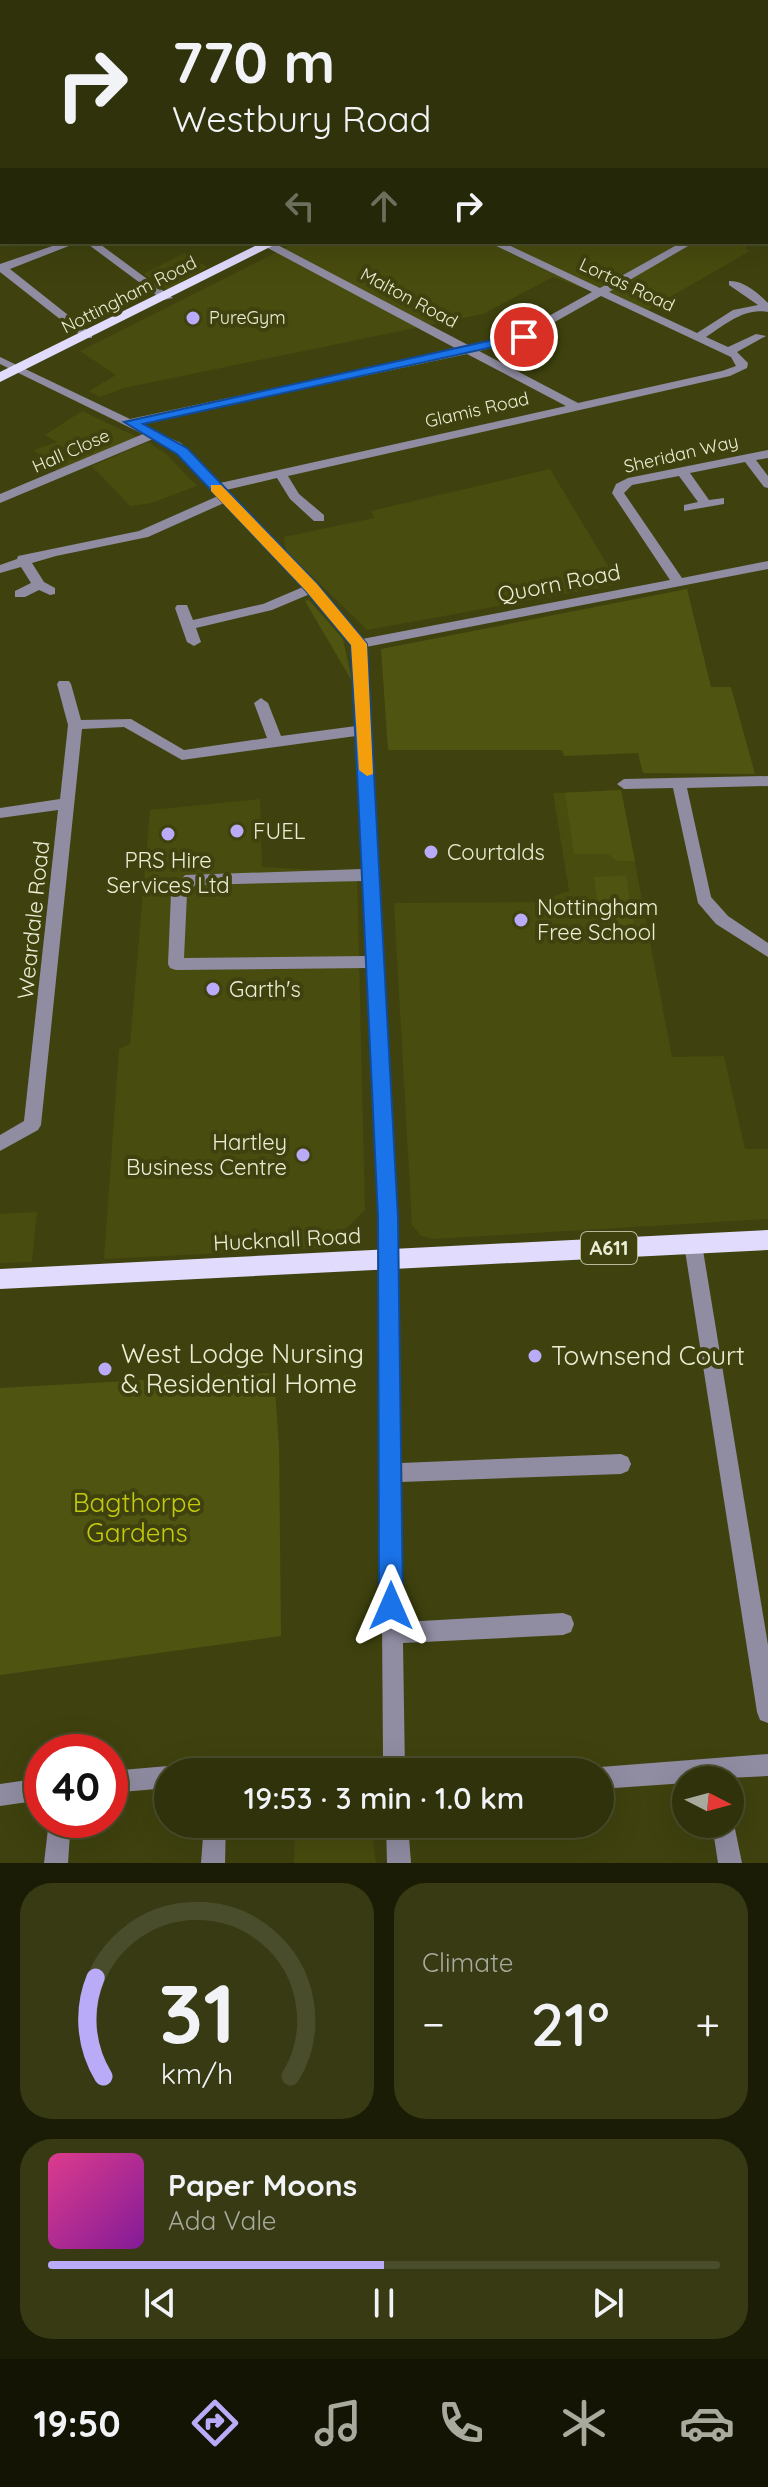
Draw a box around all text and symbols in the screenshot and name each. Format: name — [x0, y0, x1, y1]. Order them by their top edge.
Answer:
text: 770 m — [172, 27, 335, 97]
icon: right — [40, 32, 144, 136]
text: Westbury Road — [172, 96, 431, 141]
icon: left — [278, 184, 322, 228]
icon: ahead — [362, 184, 406, 228]
icon: right — [446, 184, 490, 228]
street label: Nottingham Road — [57, 251, 200, 339]
street label: Lortas Road — [576, 252, 678, 317]
street label: Malton Road — [357, 262, 462, 333]
pin — [490, 303, 558, 371]
place label: PureGym — [209, 306, 286, 329]
marker: PureGym — [184, 309, 202, 327]
icon: arrive — [502, 315, 546, 359]
street label: Glamis Road — [423, 386, 531, 433]
street label: Hall Close — [29, 423, 113, 478]
street label: Sheridan Way — [621, 429, 740, 478]
street label: Quorn Road — [495, 557, 623, 609]
place label: FUEL — [253, 817, 306, 845]
marker: FUEL — [228, 822, 246, 840]
marker: PRS Hire Services Ltd — [159, 825, 177, 843]
place label: Courtalds — [447, 838, 545, 866]
street label: Weardale Road — [11, 839, 55, 1001]
marker: Courtalds — [422, 843, 440, 861]
place label: PRS Hire Services Ltd — [106, 846, 230, 899]
place label: Nottingham Free School — [537, 893, 658, 946]
marker: Nottingham Free School — [512, 911, 530, 929]
place label: Garth's — [229, 975, 301, 1003]
marker: Garth's — [204, 980, 222, 998]
place label: Hartley Business Centre — [126, 1128, 287, 1181]
marker: Hartley Business Centre — [294, 1146, 312, 1164]
street label: Hucknall Road — [212, 1221, 362, 1257]
road number: A611 — [581, 1232, 637, 1264]
place label: West Lodge Nursing & Residential Home — [121, 1337, 364, 1400]
place label: Townsend Court — [551, 1339, 745, 1372]
marker: Townsend Court — [526, 1347, 544, 1365]
marker: West Lodge Nursing & Residential Home — [96, 1360, 114, 1378]
park label: Bagthorpe Gardens — [73, 1486, 201, 1549]
position arrow — [349, 1564, 433, 1648]
speed limit sign: 40 — [24, 1734, 128, 1838]
north arrow — [672, 1766, 744, 1838]
map controls — [672, 1766, 744, 1838]
text: 19:53 · 3 min · 1.0 km — [244, 1779, 524, 1817]
text: Climate — [422, 1946, 513, 1979]
text: 31 — [158, 1960, 236, 2064]
text: 21° — [530, 1986, 610, 2061]
text: − — [422, 1996, 445, 2051]
text: + — [695, 1996, 720, 2051]
text: km/h — [161, 2055, 233, 2091]
text: Paper Moons — [168, 2166, 357, 2204]
text: Ada Vale — [168, 2204, 277, 2237]
icon: previous — [138, 2281, 182, 2325]
icon: pause — [362, 2281, 406, 2325]
icon: next — [586, 2281, 630, 2325]
icon: directions — [187, 2395, 243, 2451]
icon: music — [310, 2395, 366, 2451]
icon: phone — [433, 2395, 489, 2451]
icon: climate — [556, 2395, 612, 2451]
icon: car — [679, 2395, 735, 2451]
text: 19:50 — [33, 2401, 121, 2446]

